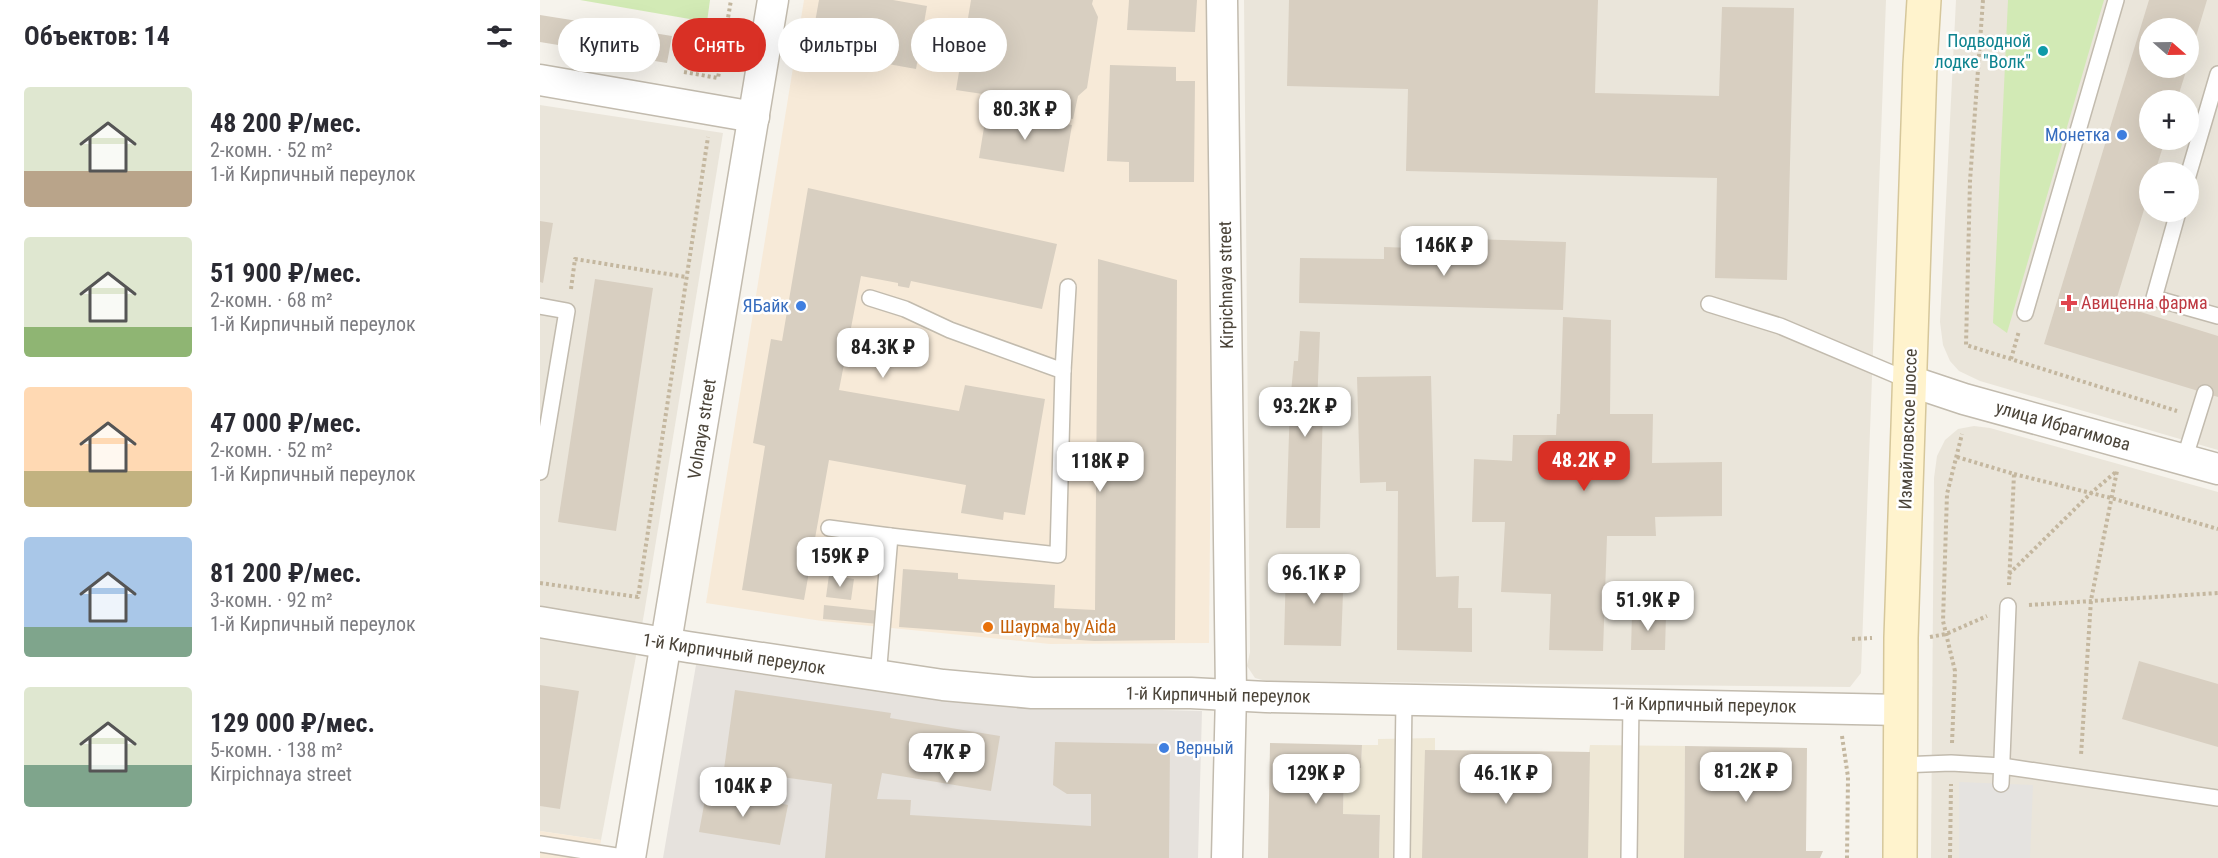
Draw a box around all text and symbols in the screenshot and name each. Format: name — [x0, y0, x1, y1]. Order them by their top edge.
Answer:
chip: Купить — [558, 18, 660, 72]
chip: Снять — [672, 18, 766, 72]
chip: Фильтры — [778, 18, 899, 72]
chip: Новое — [911, 18, 1007, 72]
north arrow — [2139, 18, 2199, 78]
map controls — [2139, 18, 2199, 222]
icon: filters — [483, 20, 516, 53]
text: Объектов: 14 — [24, 21, 170, 51]
place label: Подводной лодке "Волк" — [1935, 30, 2031, 72]
marker: Подводной лодке "Волк" — [2036, 44, 2050, 58]
pin: 80.3K ₽ — [970, 90, 1080, 141]
button: + — [2139, 90, 2199, 150]
text: 80.3K ₽ — [993, 97, 1057, 121]
text: 48 200 ₽/мес. — [210, 108, 362, 138]
icon: home — [72, 111, 144, 183]
place label: Монетка — [2045, 124, 2110, 145]
marker: Монетка — [2115, 128, 2129, 142]
text: 2-комн. · 52 m² — [210, 138, 333, 162]
text: 1-й Кирпичный переулок — [210, 162, 416, 186]
button: − — [2139, 162, 2199, 222]
street label: Kirpichnaya street — [1214, 221, 1237, 349]
pin: 146K ₽ — [1395, 226, 1493, 277]
text: 146K ₽ — [1415, 233, 1473, 257]
text: 51 900 ₽/мес. — [210, 258, 362, 288]
icon: home — [72, 261, 144, 333]
text: 2-комн. · 68 m² — [210, 288, 333, 312]
place label: Авиценна фарма — [2081, 292, 2208, 313]
place label: ЯБайк — [743, 295, 789, 316]
marker: Авиценна фарма — [2062, 296, 2076, 310]
marker: ЯБайк — [794, 299, 808, 313]
text: 1-й Кирпичный переулок — [210, 312, 416, 336]
pin: 84.3K ₽ — [828, 328, 938, 379]
text: 84.3K ₽ — [851, 335, 915, 359]
street label: Измайловское шоссе — [1894, 348, 1921, 510]
street label: Volnaya street — [683, 377, 720, 481]
pin: 93.2K ₽ — [1250, 387, 1360, 438]
text: 93.2K ₽ — [1273, 394, 1337, 418]
street label: улица Ибрагимова — [1993, 396, 2133, 455]
text: 47 000 ₽/мес. — [210, 408, 362, 438]
icon: home — [72, 411, 144, 483]
text: 2-комн. · 52 m² — [210, 438, 333, 462]
pin: 48.2K ₽ — [1529, 441, 1639, 492]
pin: 118K ₽ — [1051, 442, 1149, 493]
text: 48.2K ₽ — [1552, 448, 1616, 472]
text: 118K ₽ — [1071, 449, 1129, 473]
text: 1-й Кирпичный переулок — [210, 462, 416, 486]
pin: 159K ₽ — [791, 537, 889, 588]
text: 159K ₽ — [811, 544, 869, 568]
pin: 96.1K ₽ — [1259, 554, 1369, 605]
text: 81 200 ₽/мес. — [210, 558, 362, 588]
icon: home — [72, 561, 144, 633]
text: 96.1K ₽ — [1282, 561, 1346, 585]
pin: 51.9K ₽ — [1593, 581, 1703, 632]
text: 3-комн. · 92 m² — [210, 588, 333, 612]
text: 51.9K ₽ — [1616, 588, 1680, 612]
text: 1-й Кирпичный переулок — [210, 612, 416, 636]
place label: Шаурма by Aida — [1000, 616, 1116, 637]
marker: Шаурма by Aida — [981, 620, 995, 634]
street label: 1-й Кирпичный переулок — [641, 629, 827, 678]
street label: 1-й Кирпичный переулок — [1125, 682, 1311, 707]
street label: 1-й Кирпичный переулок — [1611, 692, 1797, 717]
text: 129 000 ₽/мес. — [210, 708, 375, 738]
icon: home — [72, 711, 144, 783]
pin: 47K ₽ — [905, 733, 989, 784]
place label: Верный — [1176, 737, 1234, 758]
text: 5-комн. · 138 m² — [210, 738, 343, 762]
text: 47K ₽ — [923, 740, 971, 764]
marker: Верный — [1157, 741, 1171, 755]
pin: 81.2K ₽ — [1691, 752, 1801, 803]
pin: 129K ₽ — [1267, 754, 1365, 805]
pin: 46.1K ₽ — [1451, 754, 1561, 805]
text: 81.2K ₽ — [1714, 759, 1778, 783]
text: 129K ₽ — [1287, 761, 1345, 785]
text: 46.1K ₽ — [1474, 761, 1538, 785]
text: Kirpichnaya street — [210, 762, 352, 786]
pin: 104K ₽ — [694, 767, 792, 818]
text: 104K ₽ — [714, 774, 772, 798]

